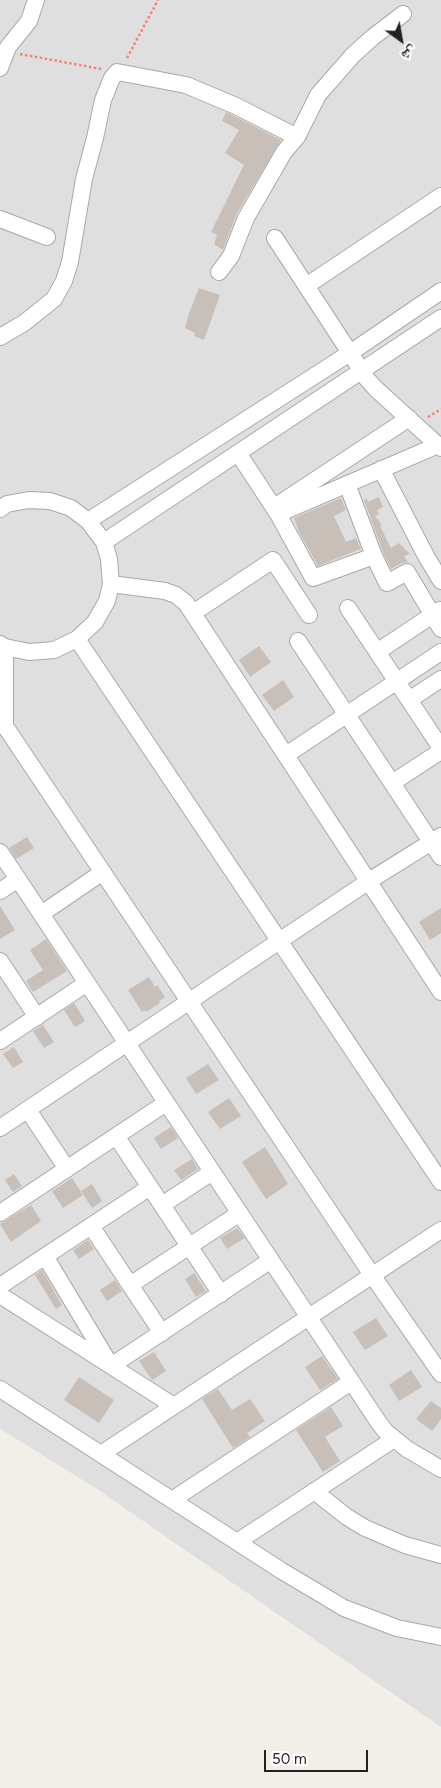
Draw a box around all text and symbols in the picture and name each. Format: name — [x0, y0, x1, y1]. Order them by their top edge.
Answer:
north arrow — [376, 15, 426, 65]
text: ش — [398, 42, 420, 64]
scale bar — [266, 1740, 370, 1772]
text: 50 m — [272, 1750, 307, 1768]

